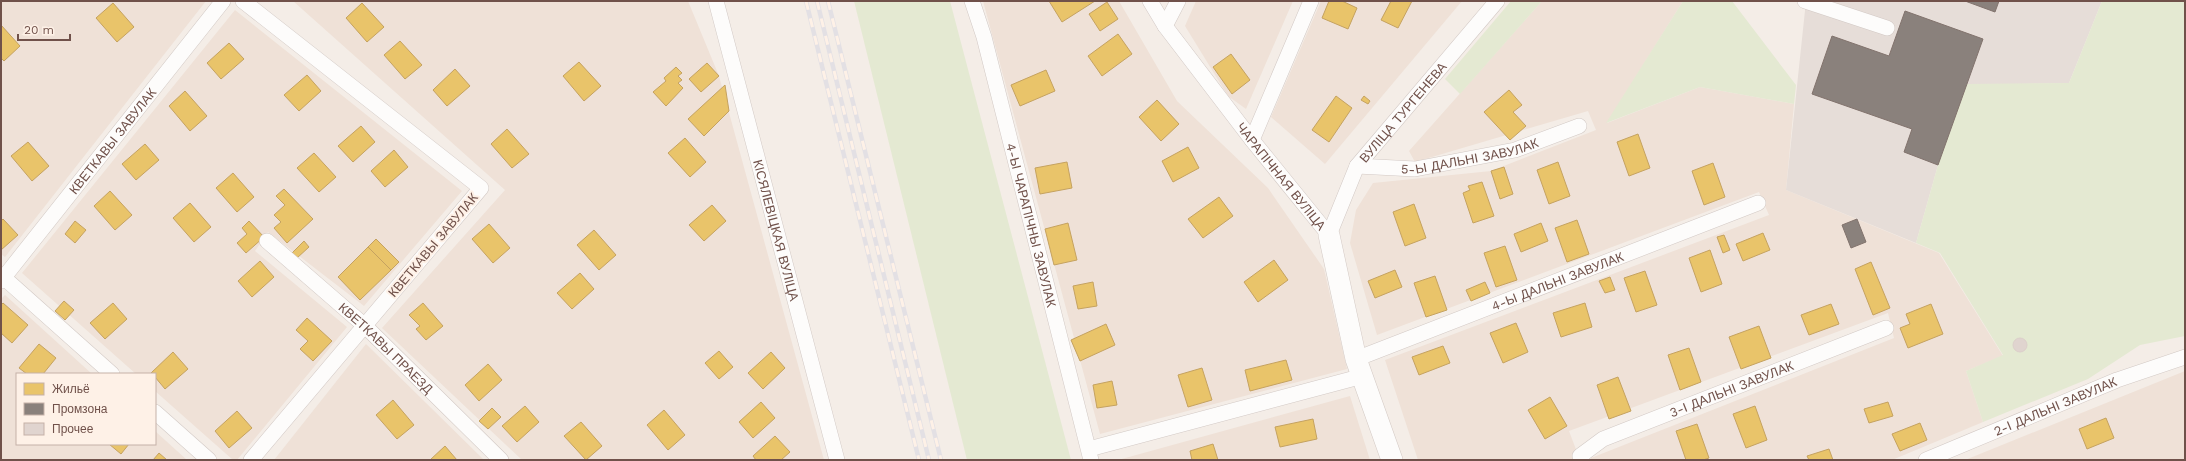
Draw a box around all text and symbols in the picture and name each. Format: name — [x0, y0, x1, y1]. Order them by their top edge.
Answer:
scale bar — [18, 16, 70, 42]
text: 20 m — [24, 23, 54, 37]
street label: ВУЛІЦА ТУРГЕНЕВА — [1356, 59, 1450, 165]
street label: КВЕТКАВЫ ЗАВУЛАК — [66, 84, 159, 197]
street label: ЧАРАПІЧНАЯ ВУЛІЦА — [1234, 119, 1329, 233]
street label: 5-Ы ДАЛЬНІ ЗАВУЛАК — [1401, 134, 1541, 177]
street label: 4-Ы ЧАРАПІЧНЫ ЗАВУЛАК — [1004, 142, 1060, 309]
street label: КІСЯЛЕВІЦКАЯ ВУЛІЦА — [751, 158, 802, 303]
street label: КВЕТКАВЫ ЗАВУЛАК — [385, 190, 481, 300]
street label: 4-Ы ДАЛЬНІ ЗАВУЛАК — [1489, 248, 1626, 313]
street label: КВЕТКАВЫ ПРАЕЗД — [336, 299, 436, 396]
street label: 3-І ДАЛЬНІ ЗАВУЛАК — [1667, 357, 1796, 420]
legend — [16, 373, 156, 445]
street label: 2-І ДАЛЬНІ ЗАВУЛАК — [1991, 373, 2119, 438]
text: Жильё — [52, 382, 90, 396]
text: Промзона — [52, 402, 108, 416]
text: Прочее — [52, 422, 94, 436]

